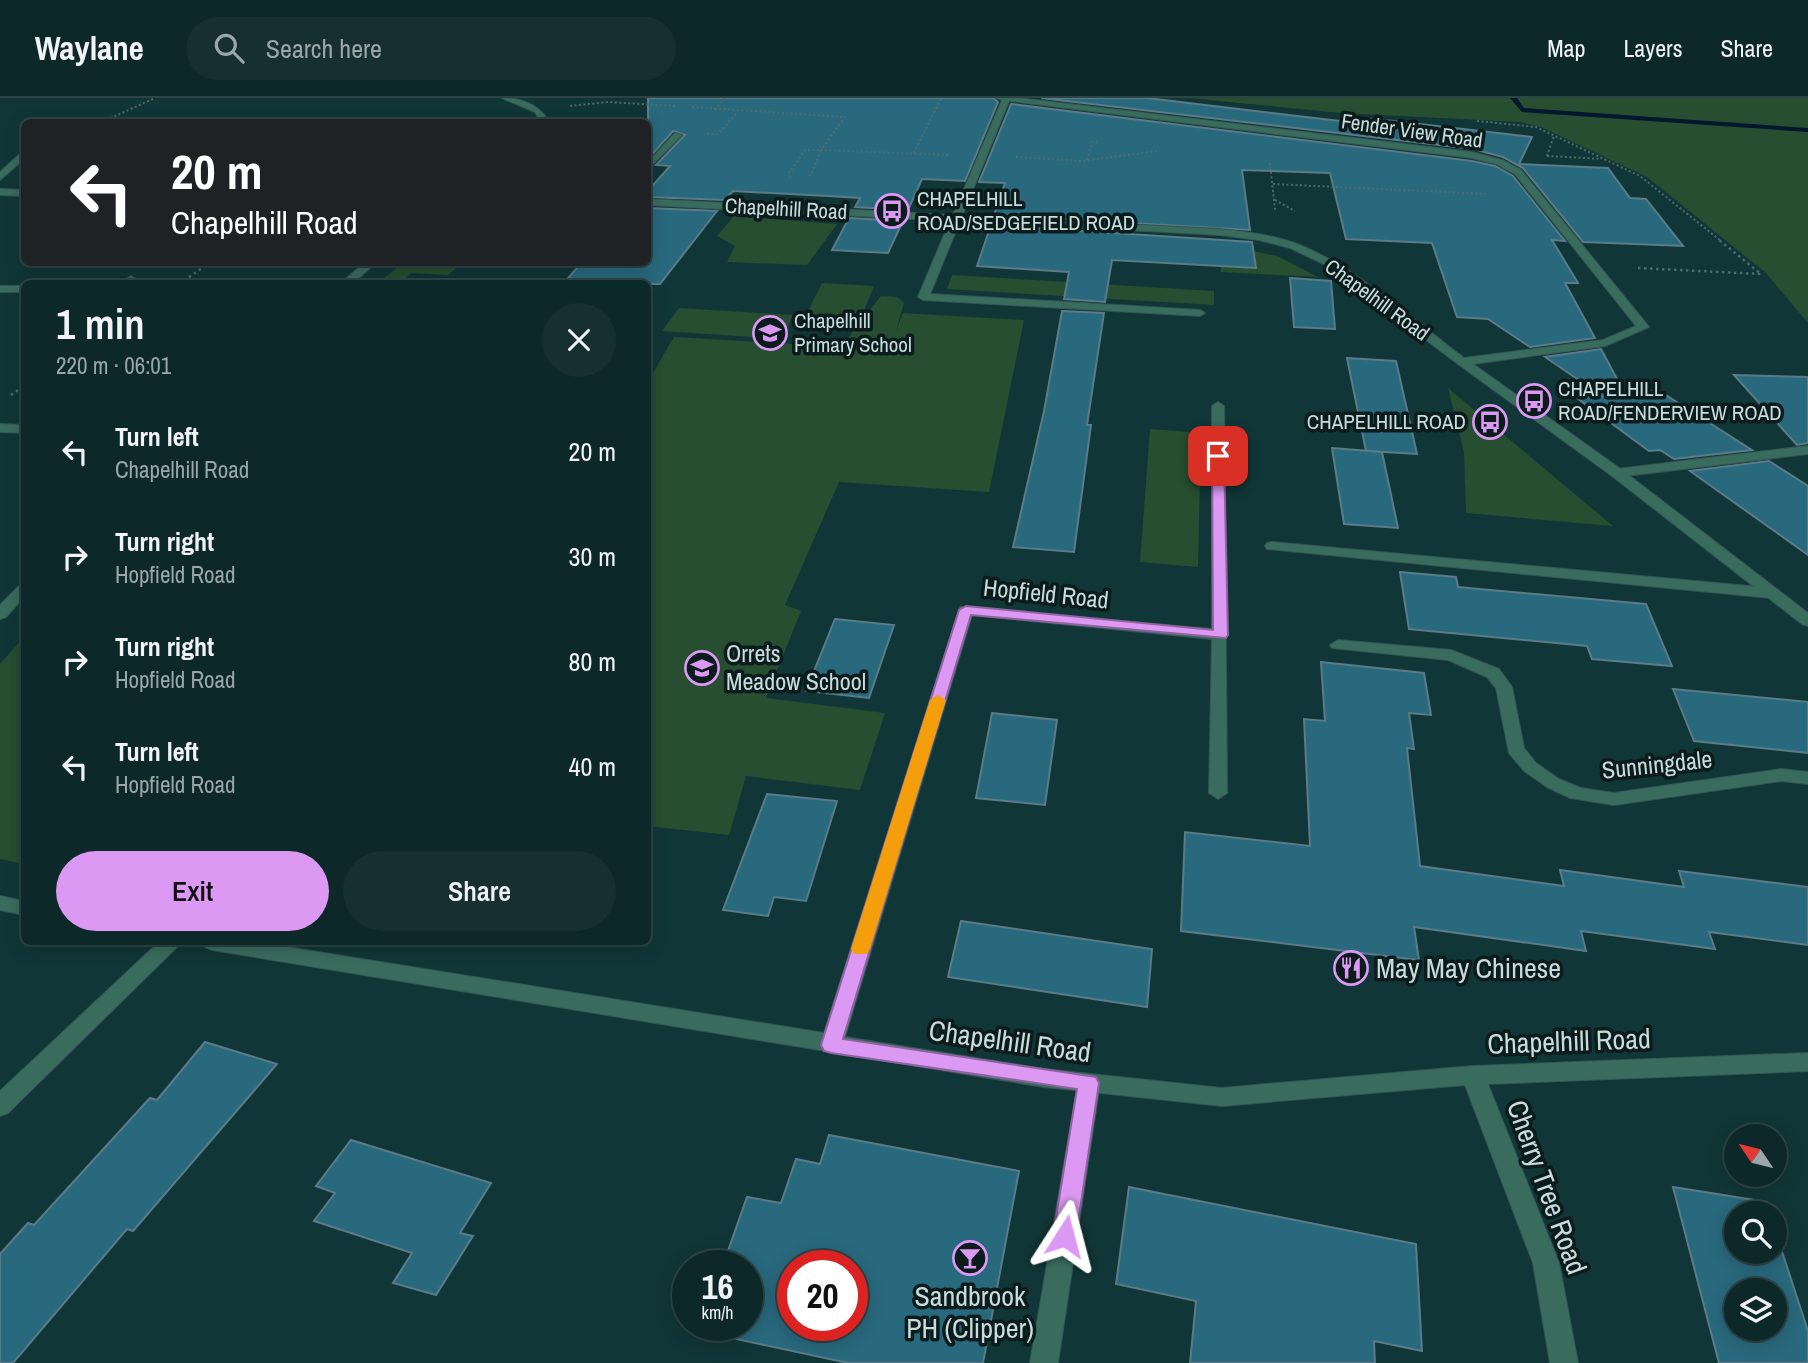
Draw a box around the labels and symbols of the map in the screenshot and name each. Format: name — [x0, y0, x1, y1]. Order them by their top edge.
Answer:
street label: Fender View Road — [1340, 106, 1485, 155]
place label: CHAPELHILL ROAD/SEDGEFIELD ROAD — [917, 184, 1135, 237]
street label: Chapelhill Road — [724, 191, 848, 226]
bus stop icon: CHAPELHILL ROAD/SEDGEFIELD ROAD — [873, 192, 911, 230]
street label: Chapelhill Road — [1319, 252, 1435, 347]
place label: Chapelhill Primary School — [794, 306, 912, 359]
school or university icon: Chapelhill Primary School — [751, 314, 789, 352]
place label: CHAPELHILL ROAD/FENDERVIEW ROAD — [1558, 374, 1782, 427]
bus stop icon: CHAPELHILL ROAD/FENDERVIEW ROAD — [1515, 382, 1553, 420]
bus stop icon: CHAPELHILL ROAD — [1471, 403, 1509, 441]
place label: CHAPELHILL ROAD — [1307, 407, 1466, 436]
pin — [1188, 426, 1248, 486]
street label: Hopfield Road — [982, 571, 1110, 615]
place label: Orrets Meadow School — [726, 637, 866, 697]
school or university icon: Orrets Meadow School — [683, 649, 721, 687]
street label: Sunningdale — [1600, 742, 1714, 786]
restaurant icon: May May Chinese — [1332, 949, 1370, 987]
place label: May May Chinese — [1376, 949, 1561, 987]
street label: Chapelhill Road — [926, 1011, 1094, 1071]
street label: Chapelhill Road — [1487, 1019, 1651, 1063]
street label: Cherry Tree Road — [1498, 1095, 1596, 1279]
north arrow — [1724, 1124, 1787, 1186]
position arrow — [1028, 1199, 1102, 1273]
bar icon: Sandbrook PH (Clipper) — [951, 1239, 989, 1277]
speed limit sign: 20 — [777, 1250, 868, 1341]
place label: Sandbrook PH (Clipper) — [906, 1277, 1034, 1347]

